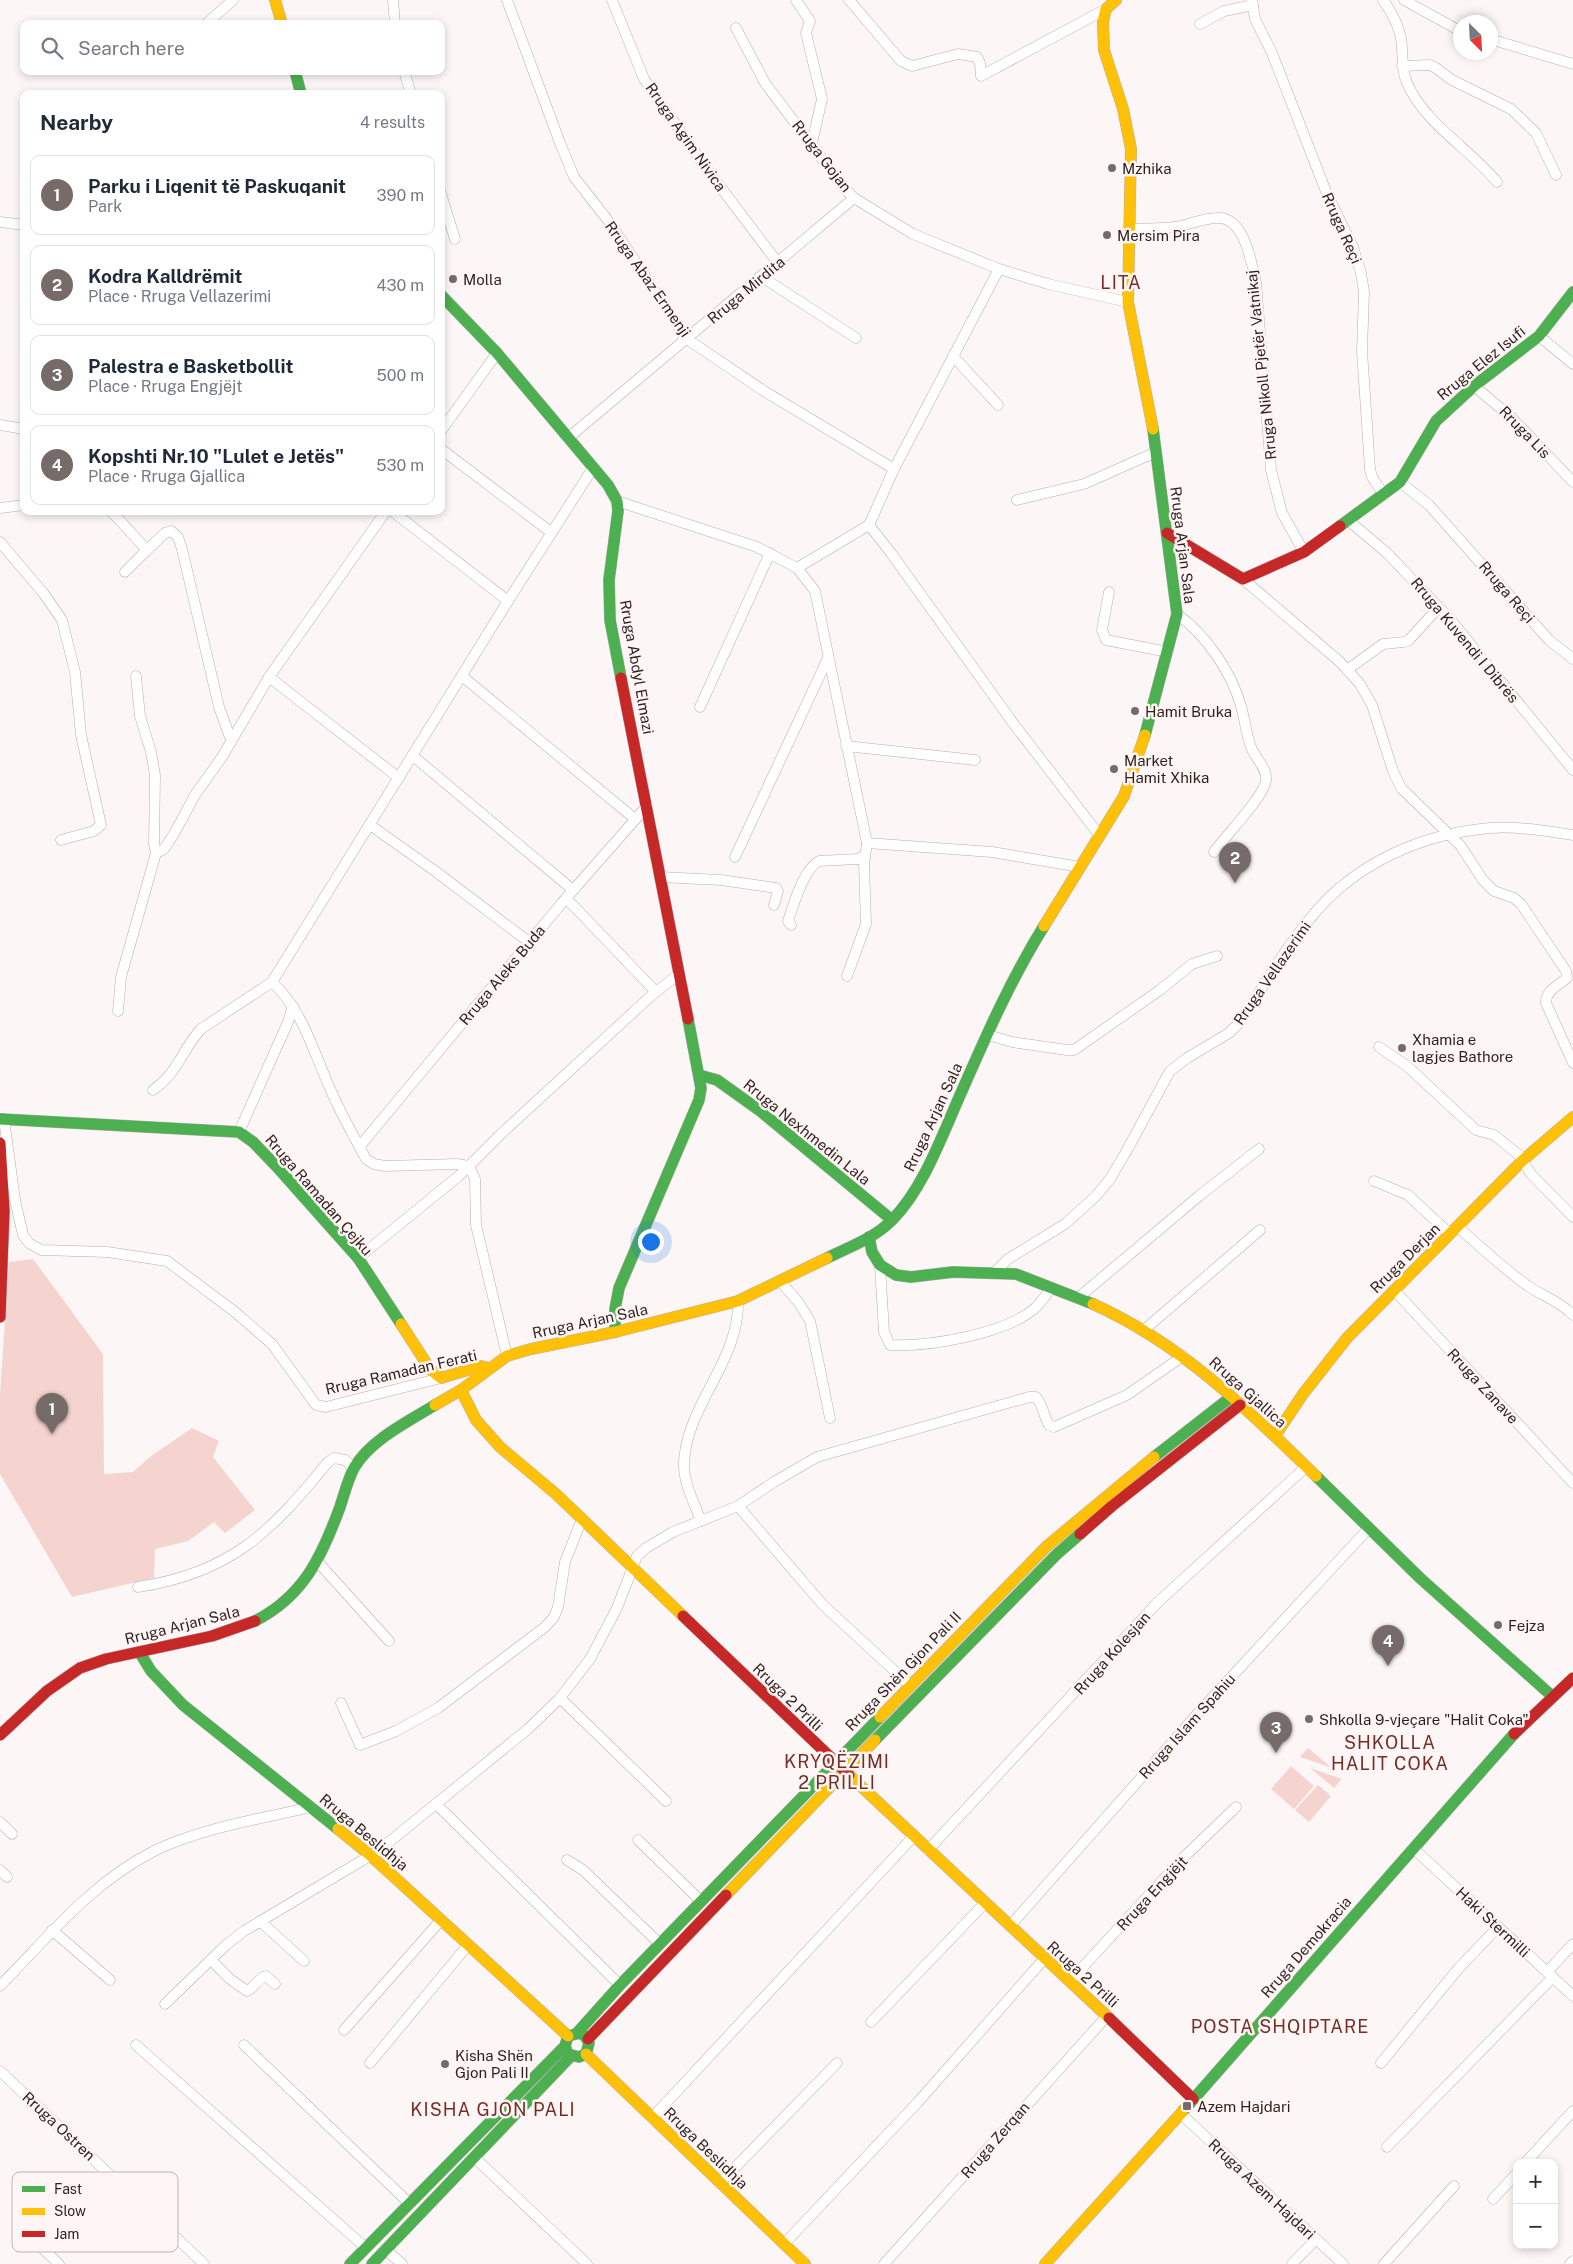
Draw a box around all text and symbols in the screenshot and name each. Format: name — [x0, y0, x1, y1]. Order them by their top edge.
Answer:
north arrow — [1453, 15, 1498, 60]
search box — [20, 20, 445, 75]
icon: search — [38, 34, 66, 62]
text: Search here — [78, 37, 185, 59]
street label: Rruga Agim Nivica — [642, 80, 730, 194]
text: Nearby — [40, 110, 113, 135]
text: 4 results — [360, 113, 425, 132]
street label: Rruga Gojan — [789, 117, 855, 195]
place label: Mzhika — [1122, 160, 1171, 177]
marker: Mzhika — [1106, 162, 1118, 174]
text: Parku i Liqenit të Paskuqanit — [88, 175, 346, 197]
text: 1 — [54, 186, 60, 205]
text: 390 m — [377, 186, 424, 205]
street label: Rruga Reçi — [1319, 190, 1365, 266]
text: Park — [88, 197, 122, 216]
street label: Rruga Abaz Ermenji — [602, 218, 694, 340]
place label: Mersim Pira — [1117, 227, 1200, 244]
marker: Mersim Pira — [1101, 229, 1113, 241]
street label: Rruga Mirdita — [704, 253, 788, 327]
text: Kodra Kalldrëmit — [88, 265, 242, 287]
street label: Rruga Nikoll Pjetër Vatnikaj — [1243, 269, 1279, 461]
place label: Molla — [463, 271, 502, 288]
district label: LITA — [1100, 272, 1142, 293]
marker: Molla — [447, 273, 459, 285]
text: 2 — [52, 276, 62, 295]
text: 430 m — [376, 276, 424, 295]
text: Place · Rruga Vellazerimi — [88, 287, 271, 306]
street label: Rruga Elez Isufi — [1434, 322, 1528, 404]
text: Palestra e Basketbollit — [88, 355, 293, 377]
text: 3 — [52, 366, 62, 385]
text: 500 m — [377, 366, 424, 385]
text: Place · Rruga Engjëjt — [88, 377, 243, 396]
street label: Rruga Lis — [1496, 402, 1554, 462]
text: Kopshti Nr.10 "Lulet e Jetës" — [88, 445, 344, 467]
text: 4 — [52, 456, 62, 475]
text: 530 m — [376, 456, 424, 475]
text: Place · Rruga Gjallica — [88, 467, 245, 486]
street label: Rruga Arjan Sala — [1167, 486, 1199, 604]
street label: Rruga Reçi — [1476, 558, 1538, 626]
street label: Rruga Kuvendi I Dibrës — [1408, 574, 1522, 706]
street label: Rruga Abdyl Elmazi — [617, 598, 657, 736]
place label: Hamit Bruka — [1145, 703, 1232, 720]
marker: Hamit Bruka — [1129, 705, 1141, 717]
place label: Market Hamit Xhika — [1124, 752, 1209, 786]
marker: Market Hamit Xhika — [1108, 763, 1120, 775]
pin: 2 — [1219, 842, 1251, 883]
street label: Rruga Vellazerimi — [1230, 918, 1314, 1028]
street label: Rruga Aleks Buda — [456, 922, 548, 1028]
place label: Xhamia e lagjes Bathore — [1412, 1031, 1513, 1065]
marker: Xhamia e lagjes Bathore — [1396, 1042, 1408, 1054]
street label: Rruga Arjan Sala — [900, 1060, 966, 1174]
street label: Rruga Nexhmedin Lala — [740, 1076, 874, 1188]
street label: Rruga Ramadan Çejku — [262, 1131, 376, 1259]
street label: Rruga Derjan — [1367, 1220, 1443, 1296]
your location — [638, 1229, 664, 1255]
street label: Rruga Arjan Sala — [531, 1300, 649, 1342]
street label: Rruga Zanave — [1444, 1345, 1522, 1427]
street label: Rruga Ramadan Ferati — [324, 1346, 478, 1398]
street label: Rruga Gjallica — [1206, 1353, 1290, 1431]
pin: 1 — [36, 1393, 68, 1434]
street label: Rruga Arjan Sala — [123, 1603, 241, 1647]
street label: Rruga Shën Gjon Pali II — [842, 1608, 964, 1734]
street label: Rruga Kolesjan — [1071, 1608, 1153, 1698]
place label: Fejza — [1508, 1617, 1545, 1634]
marker: Fejza — [1492, 1619, 1504, 1631]
pin: 4 — [1372, 1625, 1404, 1666]
street label: Rruga 2 Prilli — [750, 1660, 826, 1734]
street label: Rruga Islam Spahiu — [1135, 1670, 1239, 1782]
place label: Shkolla 9-vjeçare "Halit Coka" — [1319, 1711, 1529, 1728]
pin: 3 — [1260, 1712, 1292, 1753]
marker: Shkolla 9-vjeçare "Halit Coka" — [1303, 1713, 1315, 1725]
district label: SHKOLLA HALIT COKA — [1331, 1732, 1449, 1774]
district label: KRYQËZIMI 2 PRILLI — [784, 1750, 890, 1793]
street label: Rruga Beslidhja — [316, 1790, 412, 1874]
street label: Rruga Engjëjt — [1113, 1852, 1191, 1934]
street label: Haki Stermilli — [1453, 1884, 1533, 1960]
street label: Rruga Demokracia — [1257, 1893, 1355, 2001]
street label: Rruga 2 Prilli — [1044, 1938, 1122, 2010]
district label: POSTA SHQIPTARE — [1191, 2016, 1369, 2037]
place label: Kisha Shën Gjon Pali II — [455, 2047, 533, 2081]
marker: Kisha Shën Gjon Pali II — [439, 2058, 451, 2070]
street label: Rruga Ostren — [19, 2088, 99, 2164]
place label: Azem Hajdari — [1197, 2098, 1290, 2115]
district label: KISHA GJON PALI — [410, 2099, 576, 2120]
street label: Rruga Zerqan — [957, 2099, 1033, 2181]
marker: Azem Hajdari — [1181, 2100, 1193, 2112]
street label: Rruga Beslidhja — [661, 2104, 751, 2192]
street label: Rruga Azem Hajdari — [1205, 2135, 1319, 2243]
map controls — [1513, 2159, 1558, 2249]
button: + — [1513, 2159, 1558, 2204]
legend — [12, 2172, 178, 2252]
text: Fast — [54, 2181, 82, 2197]
text: Slow — [54, 2203, 86, 2219]
button: − — [1513, 2204, 1558, 2249]
text: Jam — [54, 2226, 79, 2242]

